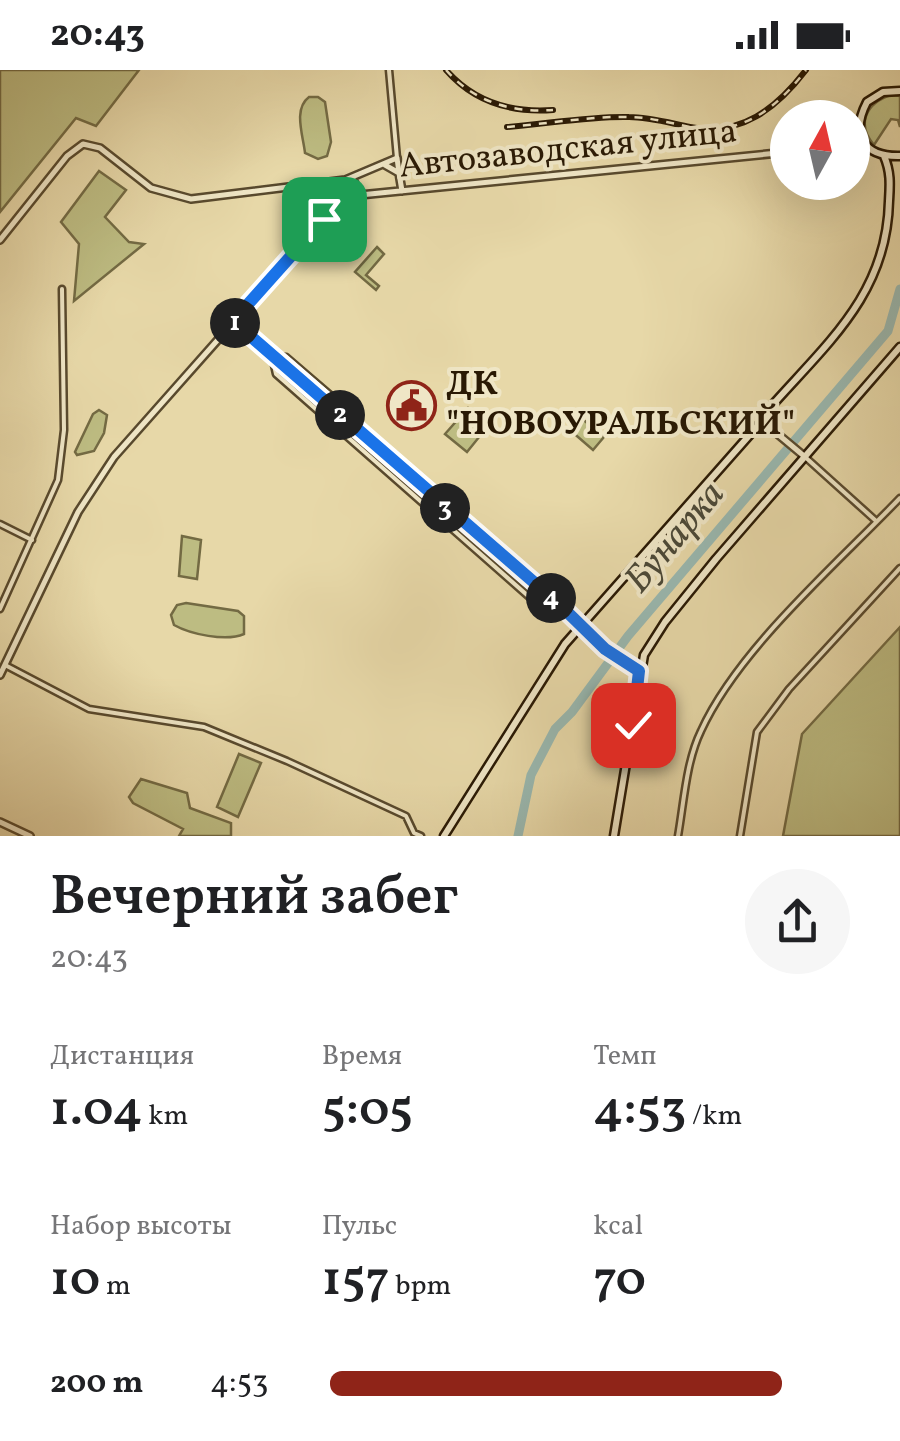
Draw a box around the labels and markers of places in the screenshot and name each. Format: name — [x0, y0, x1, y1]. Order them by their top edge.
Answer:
pin — [282, 177, 367, 262]
pin: 1 — [210, 298, 260, 348]
place label: ДК "НОВОУРАЛЬСКИЙ" — [446, 361, 795, 449]
public building icon: ДК "НОВОУРАЛЬСКИЙ" — [385, 379, 437, 431]
pin: 2 — [315, 390, 365, 440]
pin: 3 — [420, 483, 470, 533]
pin: 4 — [526, 573, 576, 623]
pin — [591, 683, 676, 768]

